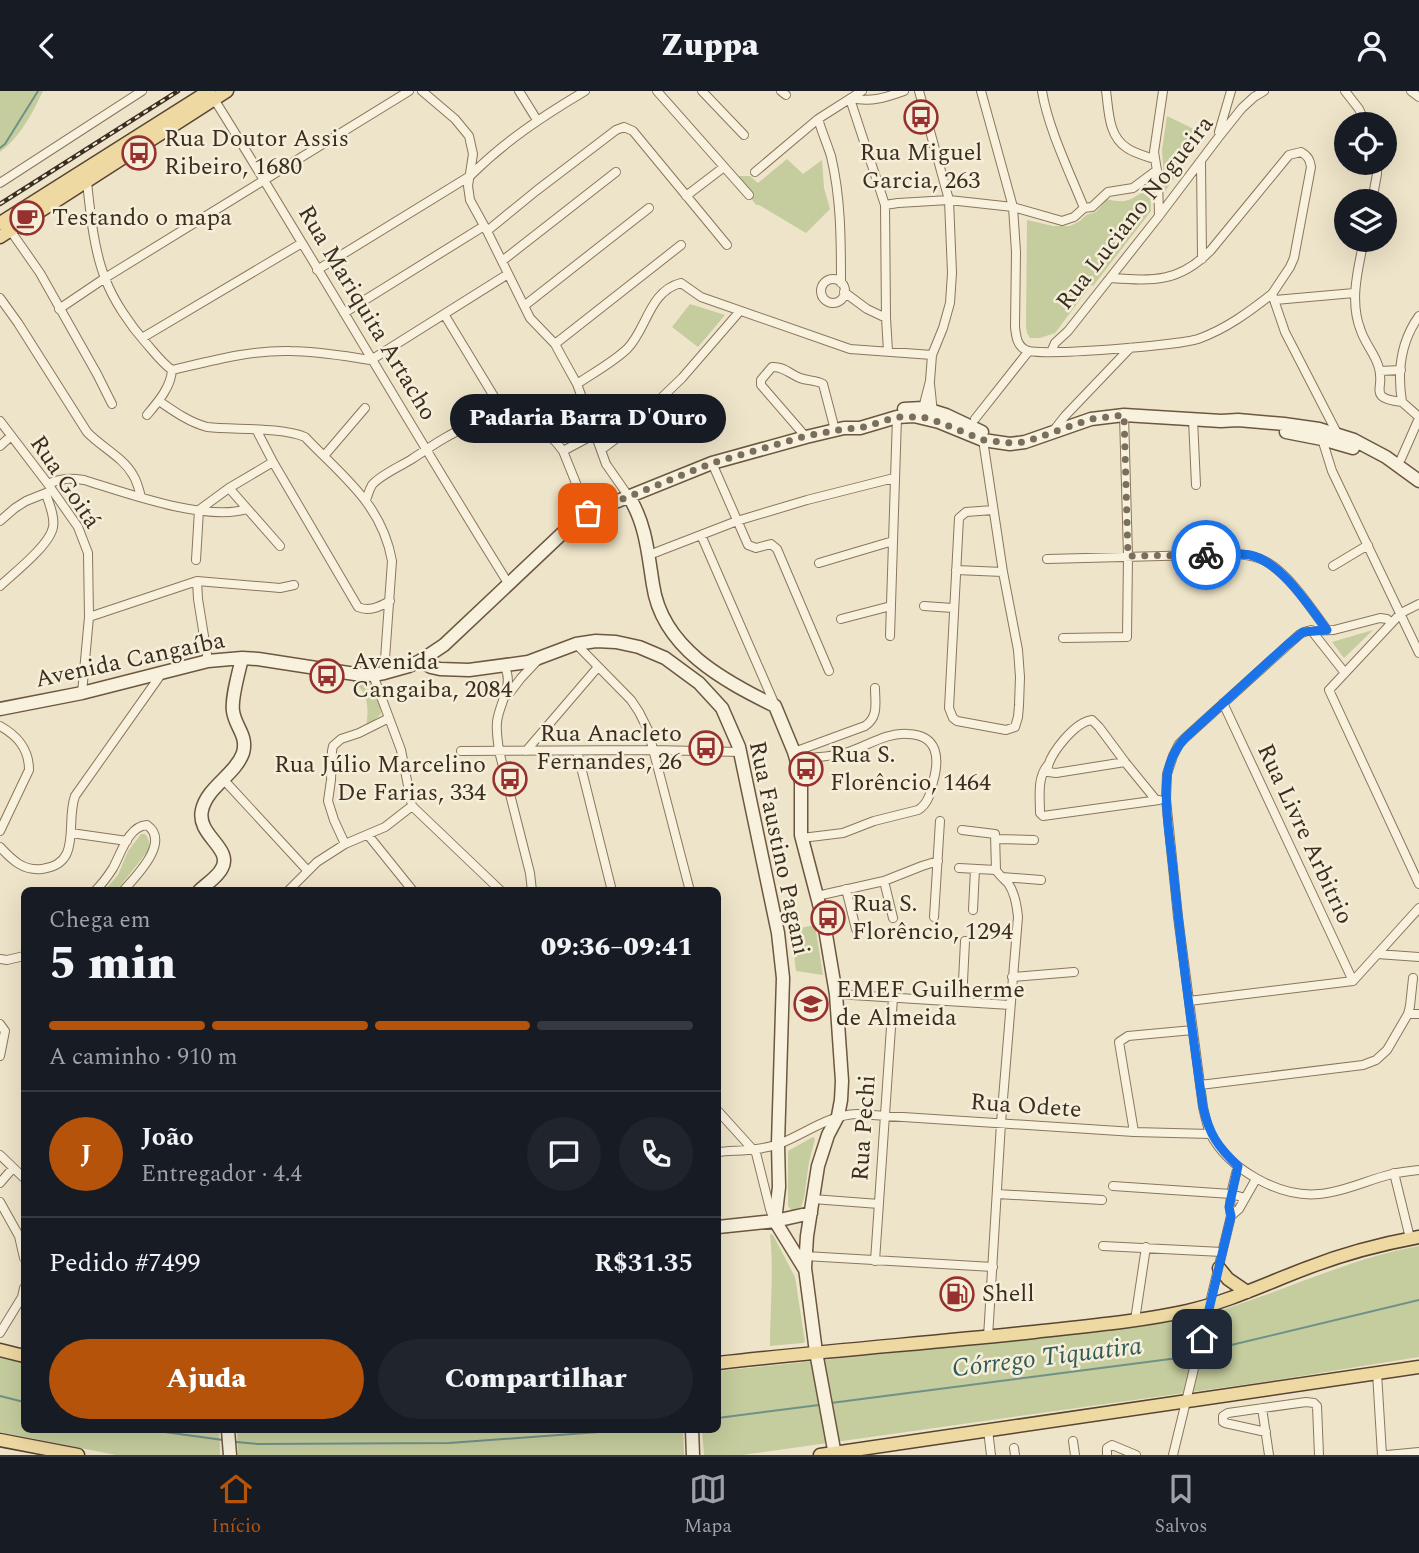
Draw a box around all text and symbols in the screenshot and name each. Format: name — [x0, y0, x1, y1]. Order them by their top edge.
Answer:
text: Zuppa — [660, 21, 759, 70]
icon: back — [28, 27, 66, 65]
icon: person — [1353, 27, 1391, 65]
bus stop icon: Rua Miguel Garcia, 263 — [902, 98, 940, 136]
street label: Rua Luciano Nogueira — [1047, 108, 1223, 318]
map controls — [1334, 112, 1397, 252]
button: locate — [1334, 112, 1397, 175]
place label: Rua Doutor Assis Ribeiro, 1680 — [164, 121, 349, 185]
bus stop icon: Rua Doutor Assis Ribeiro, 1680 — [120, 134, 158, 172]
place label: Rua Miguel Garcia, 263 — [860, 135, 982, 199]
button: layers — [1334, 189, 1397, 252]
street label: Rua Mariquita Artacho — [288, 198, 446, 428]
cafe icon: Testando o mapa — [8, 199, 46, 237]
place label: Testando o mapa — [52, 200, 232, 236]
callout: Padaria Barra D'Ouro — [450, 394, 726, 443]
text: Padaria Barra D'Ouro — [469, 401, 707, 436]
street label: Rua Goitá — [20, 428, 110, 536]
pin — [558, 483, 618, 543]
icon: bag — [569, 494, 607, 532]
courier — [1171, 520, 1241, 590]
icon: bike — [1187, 536, 1225, 574]
street label: Avenida Cangaíba — [32, 622, 228, 698]
place label: Avenida Cangaiba, 2084 — [352, 644, 512, 708]
bus stop icon: Avenida Cangaiba, 2084 — [308, 657, 346, 695]
place label: Rua Anacleto Fernandes, 26 — [536, 716, 682, 780]
bus stop icon: Rua Anacleto Fernandes, 26 — [687, 729, 725, 767]
place label: Rua S. Florêncio, 1464 — [830, 737, 991, 801]
street label: Rua Faustino Pagani — [739, 738, 819, 958]
street label: Rua Livre Arbitrio — [1247, 738, 1363, 930]
place label: Rua Júlio Marcelino De Farias, 334 — [274, 747, 486, 811]
bus stop icon: Rua S. Florêncio, 1464 — [787, 750, 825, 788]
bus stop icon: Rua Júlio Marcelino De Farias, 334 — [491, 760, 529, 798]
place label: Rua S. Florêncio, 1294 — [852, 886, 1013, 950]
bus stop icon: Rua S. Florêncio, 1294 — [809, 899, 847, 937]
text: Chega em — [49, 903, 150, 938]
text: 09:36–09:41 — [541, 927, 693, 967]
text: 5 min — [49, 929, 176, 999]
place label: EMEF Guilherme de Almeida — [836, 972, 1025, 1036]
school or university icon: EMEF Guilherme de Almeida — [792, 985, 830, 1023]
text: A caminho · 910 m — [49, 1040, 238, 1075]
street label: Rua Pechi — [842, 1074, 886, 1182]
street label: Rua Odete — [969, 1084, 1083, 1128]
text: João — [141, 1117, 194, 1157]
button: chat — [527, 1117, 601, 1191]
button: phone — [619, 1117, 693, 1191]
text: J — [80, 1134, 92, 1174]
text: Entregador · 4.4 — [141, 1157, 302, 1192]
text: Pedido #7499 — [49, 1243, 200, 1283]
text: R$31.35 — [594, 1243, 693, 1283]
fuel station icon: Shell — [938, 1275, 976, 1313]
place label: Shell — [982, 1276, 1034, 1312]
pin — [1172, 1309, 1232, 1369]
icon: home — [1183, 1320, 1221, 1358]
water label: Córrego Tiquatira — [950, 1325, 1144, 1389]
button: Ajuda — [49, 1339, 364, 1419]
button: Compartilhar — [378, 1339, 693, 1419]
tab: Início — [211, 1470, 261, 1541]
tab: Mapa — [684, 1470, 732, 1541]
tab: Salvos — [1155, 1470, 1208, 1541]

